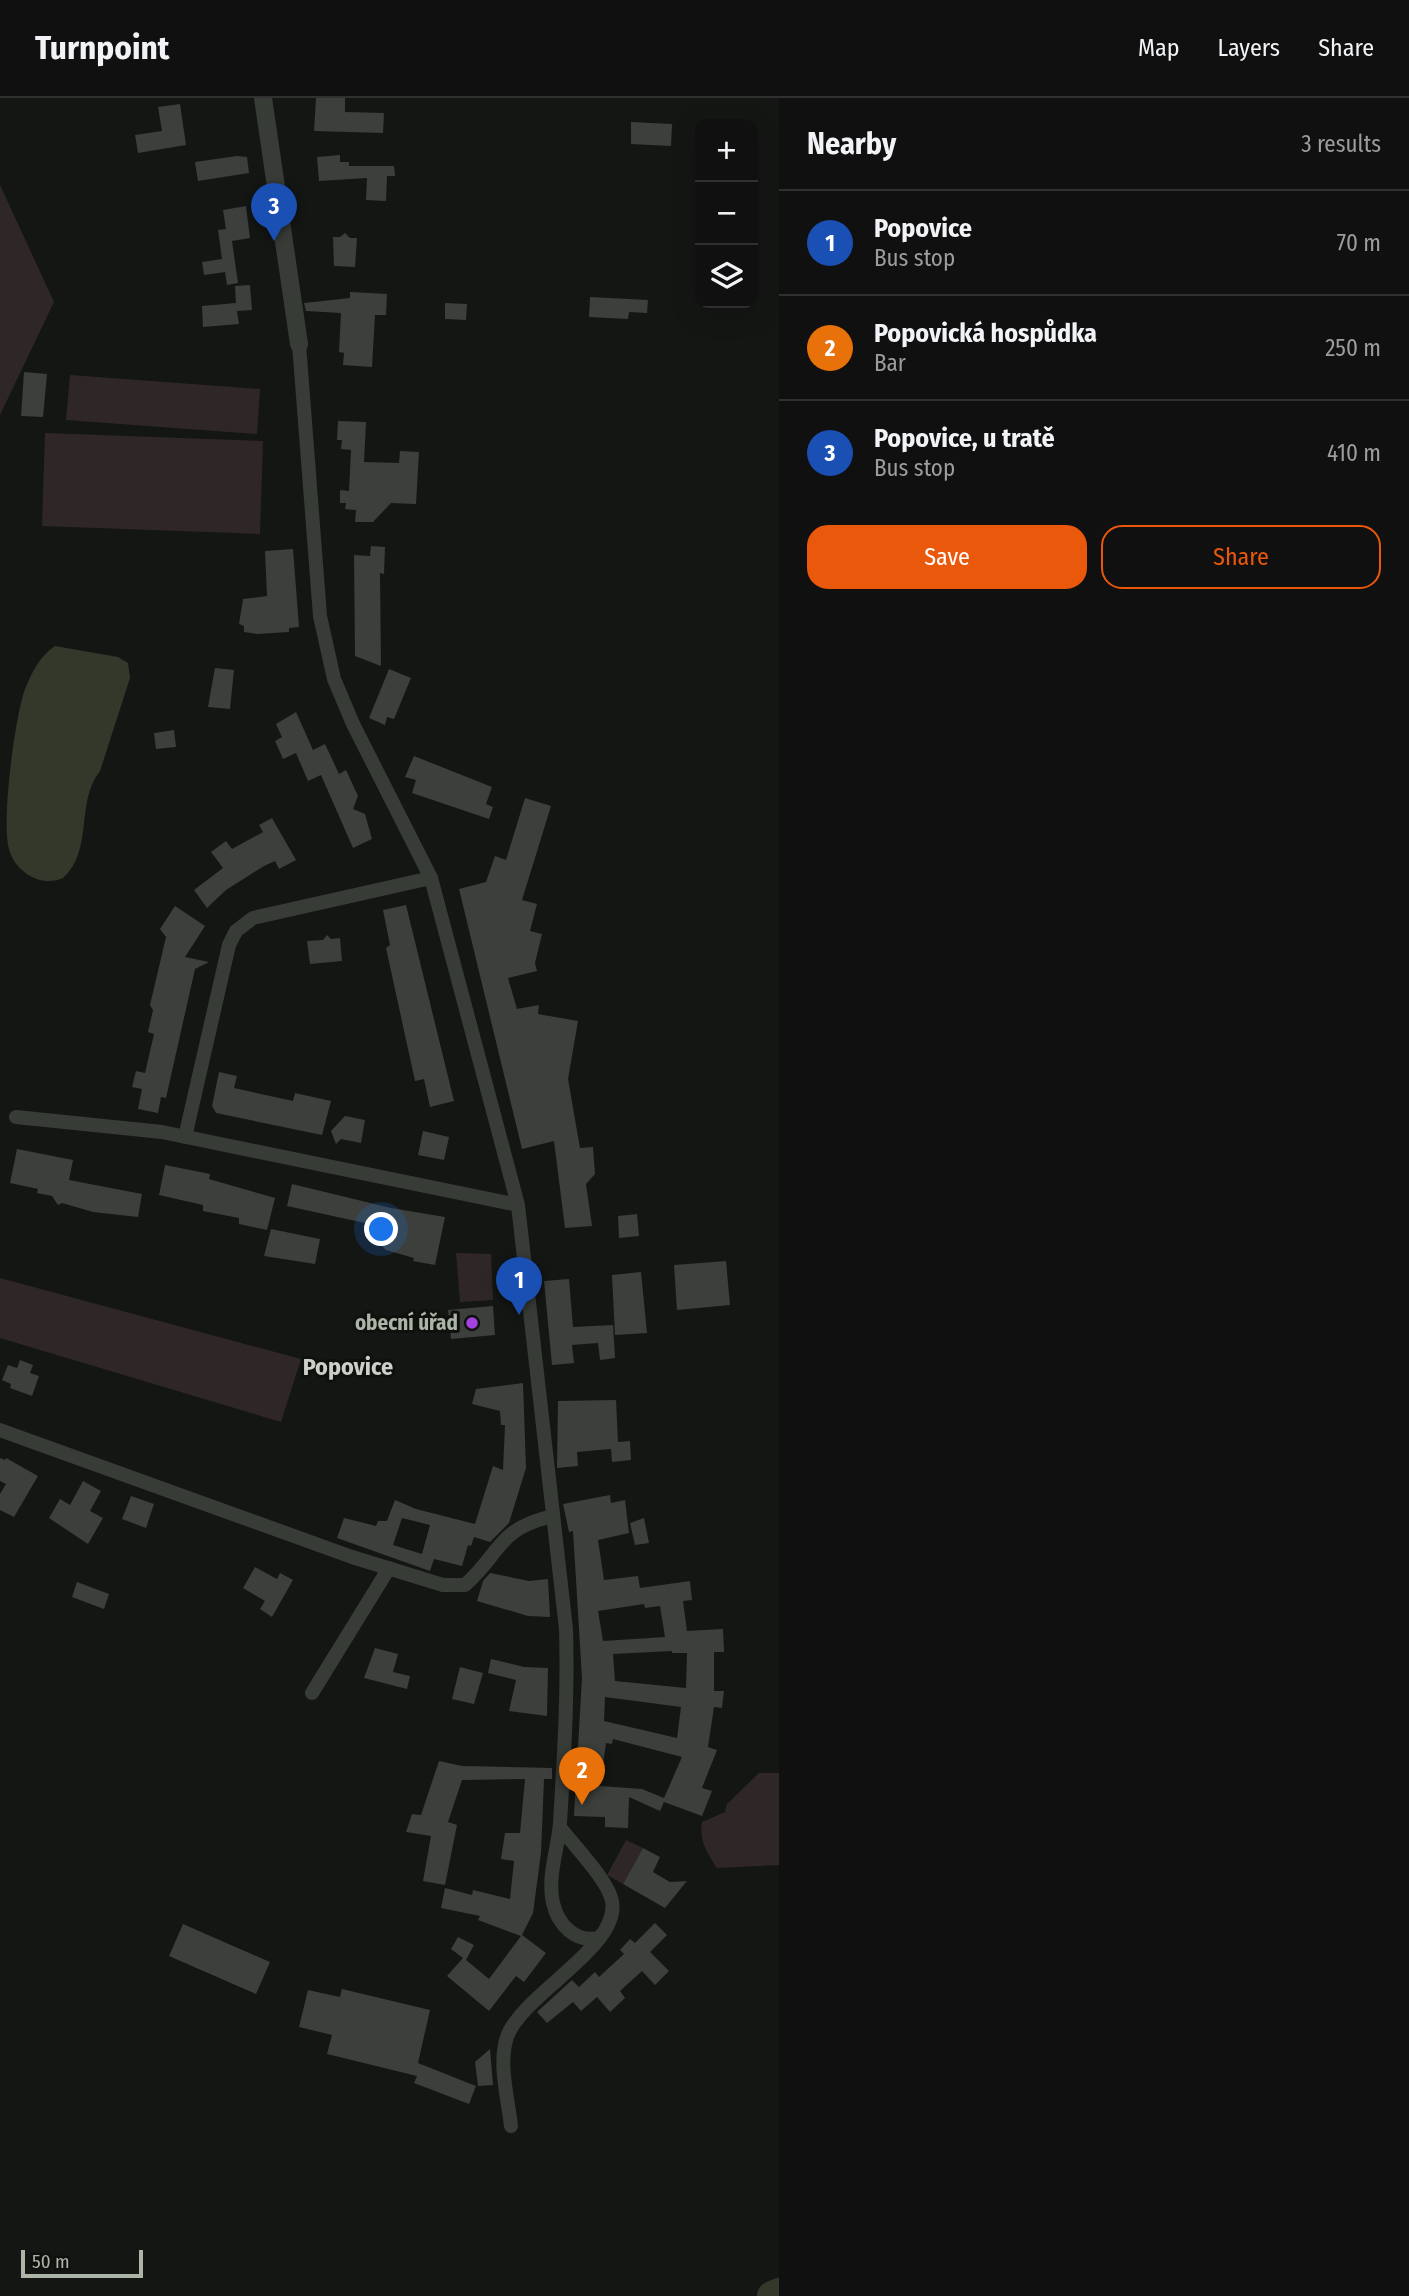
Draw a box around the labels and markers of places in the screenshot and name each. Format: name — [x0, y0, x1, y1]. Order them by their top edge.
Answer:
pin: 3 — [251, 183, 297, 241]
pin: 1 — [496, 1257, 542, 1315]
place label: obecní úřad — [355, 1310, 458, 1336]
marker: obecní úřad — [464, 1315, 480, 1331]
pin: 2 — [559, 1747, 605, 1805]

